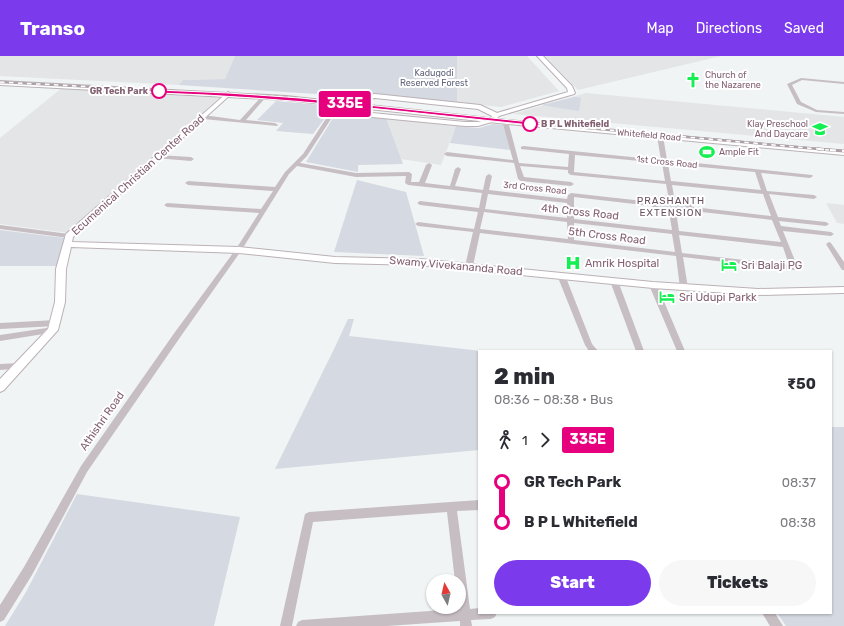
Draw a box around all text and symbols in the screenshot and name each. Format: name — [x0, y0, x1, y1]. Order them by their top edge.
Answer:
text: Transo — [20, 17, 85, 40]
text: Map — [647, 20, 674, 37]
text: Directions — [696, 20, 762, 37]
text: Saved — [784, 20, 824, 37]
park label: Kadugodi Reserved Forest — [400, 68, 469, 88]
place label: Church of the Nazarene — [705, 70, 761, 90]
church icon: Church of the Nazarene — [684, 71, 702, 89]
marker: GR Tech Park — [151, 83, 167, 99]
place label: GR Tech Park — [90, 86, 149, 96]
line badge: 335E — [317, 91, 373, 117]
text: 335E — [327, 95, 363, 112]
street label: Ecumenical Christian Center Road — [69, 112, 207, 238]
marker: B P L Whitefield — [522, 116, 538, 132]
place label: B P L Whitefield — [541, 119, 609, 129]
place label: Klay Preschool And Daycare — [747, 119, 808, 139]
school or university icon: Klay Preschool And Daycare — [811, 120, 829, 138]
street label: Whitefield Road — [616, 127, 682, 143]
sports icon: Ample Fit — [698, 143, 716, 161]
place label: Ample Fit — [719, 147, 759, 157]
street label: 1st Cross Road — [636, 154, 698, 170]
street label: 3rd Cross Road — [503, 180, 567, 196]
district label: PRASHANTH EXTENSION — [637, 195, 705, 219]
street label: 4th Cross Road — [540, 201, 620, 223]
street label: 5th Cross Road — [568, 225, 646, 247]
street label: Swamy Vivekananda Road — [389, 254, 523, 278]
hospital icon: Amrik Hospital — [564, 254, 582, 272]
hotel icon: Sri Balaji PG — [720, 256, 738, 274]
place label: Amrik Hospital — [585, 257, 659, 270]
place label: Sri Balaji PG — [741, 259, 802, 272]
hotel icon: Sri Udupi Parkk — [658, 288, 676, 306]
place label: Sri Udupi Parkk — [679, 291, 757, 304]
text: 2 min — [494, 363, 555, 390]
text: ₹50 — [787, 375, 816, 393]
street label: Athishri Road — [77, 389, 127, 453]
text: 08:36 – 08:38 · Bus — [494, 392, 613, 407]
icon: walk — [494, 429, 516, 451]
icon: forward — [534, 429, 556, 451]
text: 335E — [570, 431, 606, 448]
text: 1 — [522, 433, 528, 448]
text: GR Tech Park — [524, 473, 621, 491]
text: 08:37 — [782, 475, 816, 490]
text: B P L Whitefield — [524, 513, 638, 531]
text: 08:38 — [780, 515, 816, 530]
button: Start — [494, 560, 651, 606]
button: Tickets — [659, 560, 816, 606]
north arrow — [426, 574, 466, 614]
map controls — [426, 574, 466, 614]

